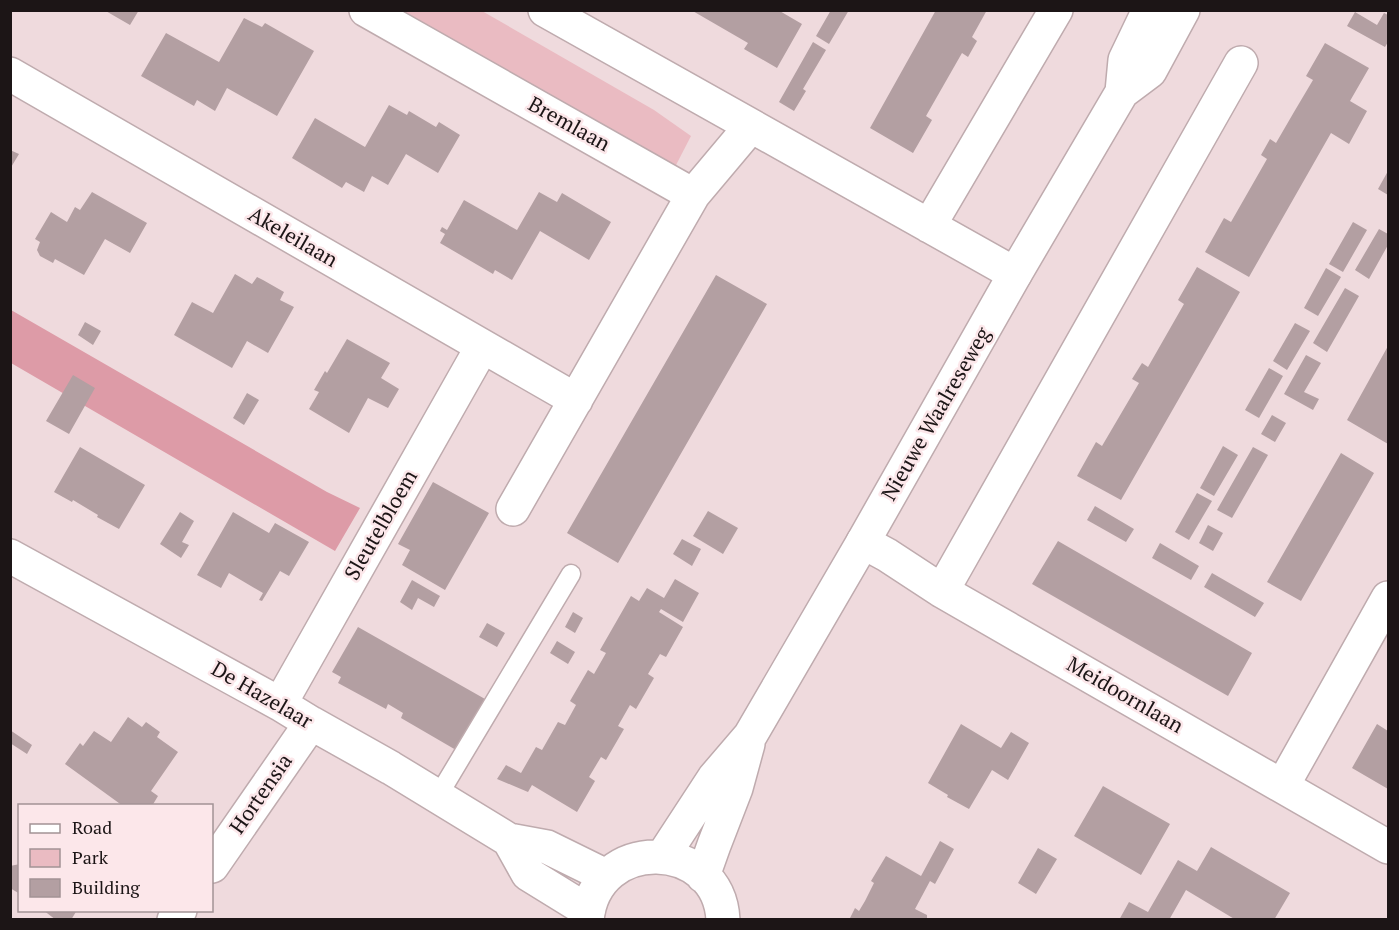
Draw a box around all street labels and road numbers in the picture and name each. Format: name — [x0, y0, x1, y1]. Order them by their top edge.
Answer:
street label: Bremlaan — [523, 89, 616, 157]
street label: Akeleilaan — [244, 199, 344, 273]
street label: Nieuwe Waalreseweg — [874, 321, 997, 505]
street label: Sleutelbloem — [337, 464, 423, 585]
street label: Meidoornlaan — [1062, 649, 1189, 739]
street label: De Hazelaar — [207, 654, 318, 734]
street label: Hortensia — [222, 747, 298, 839]

